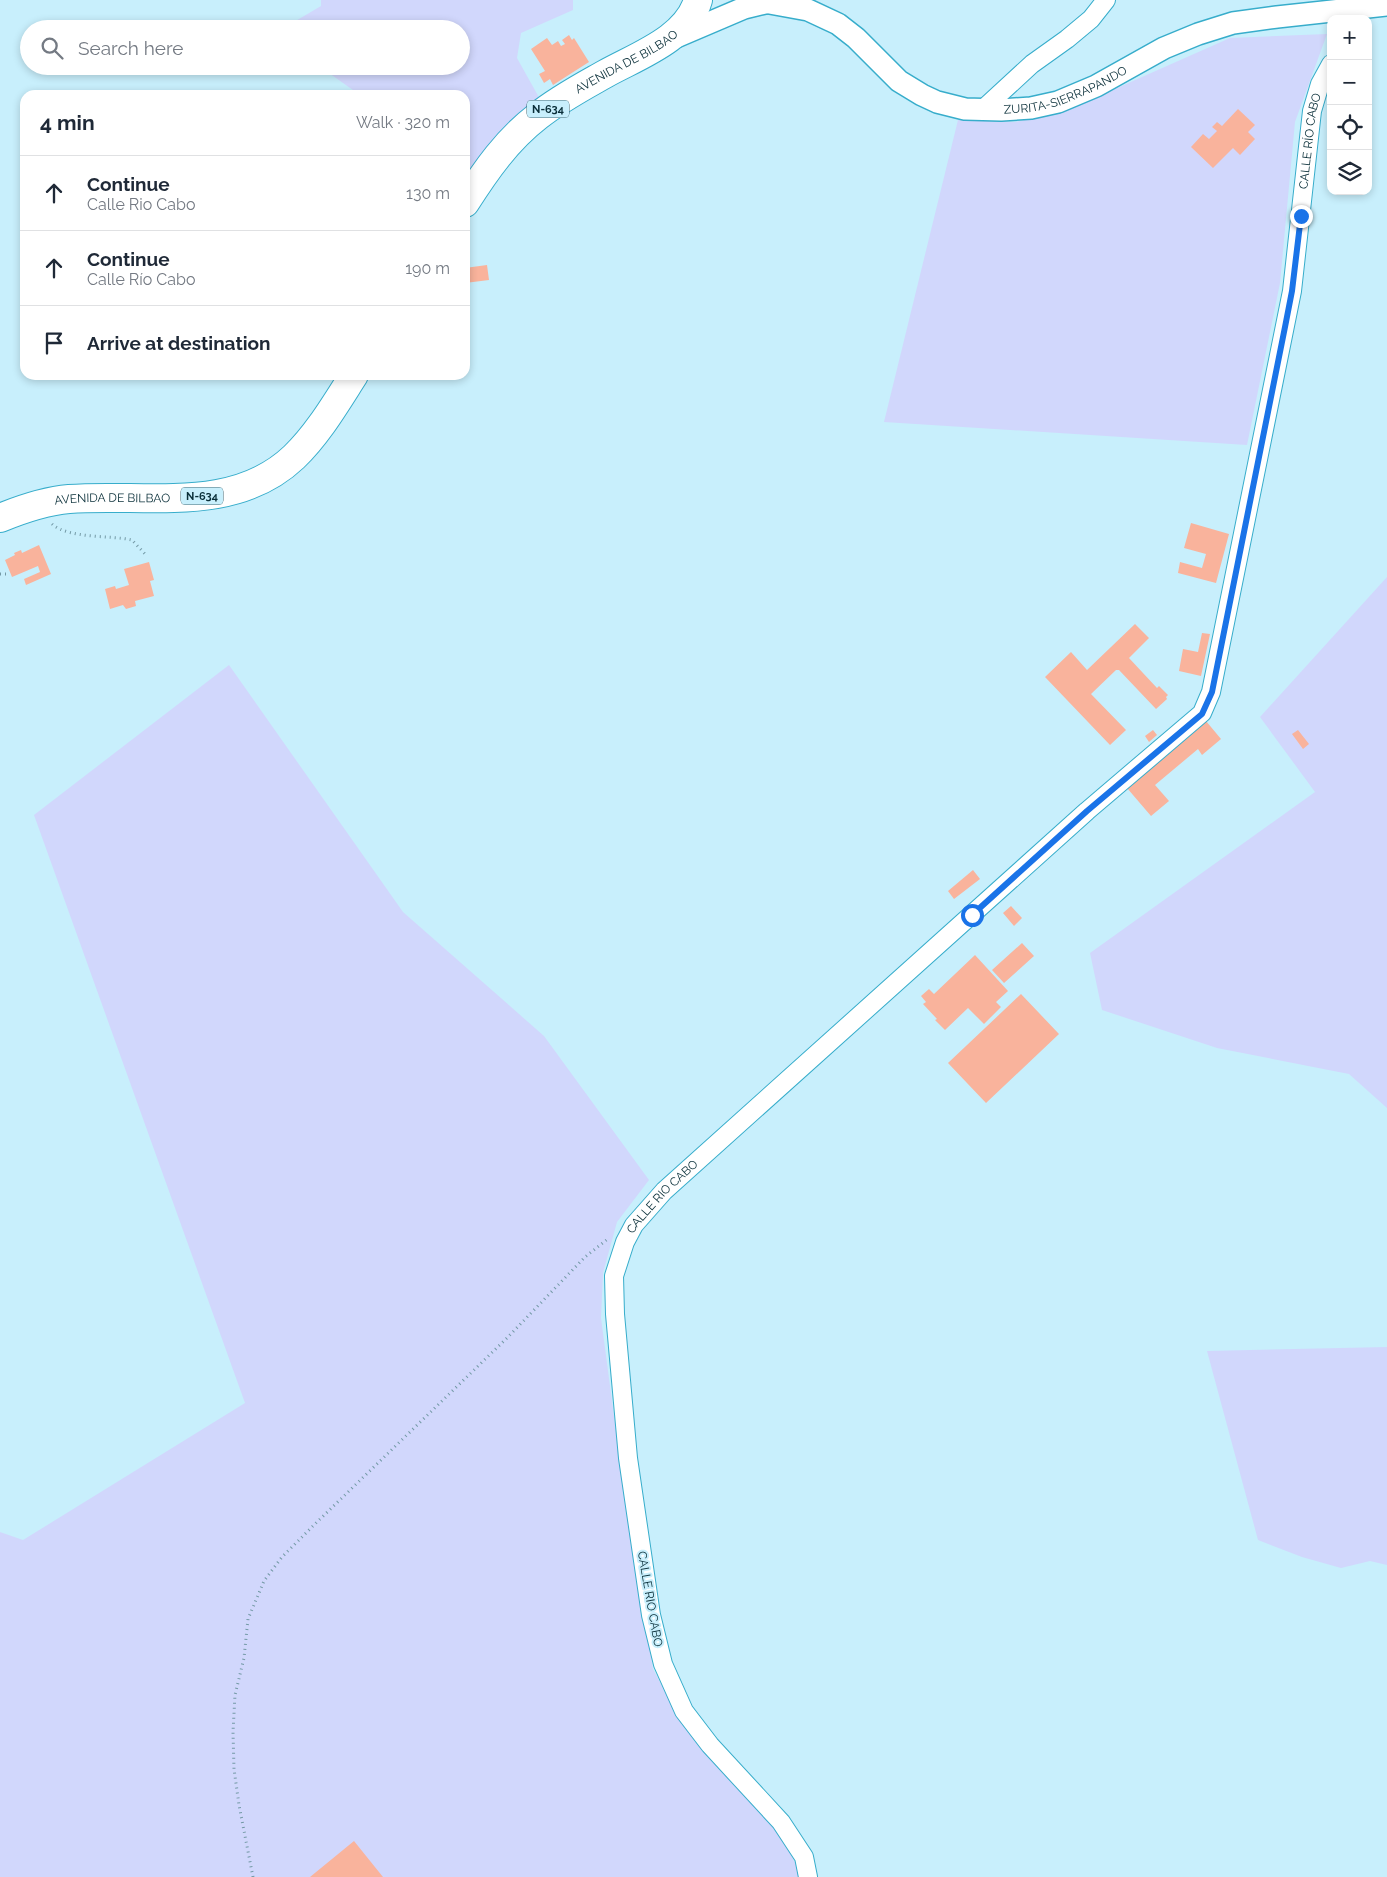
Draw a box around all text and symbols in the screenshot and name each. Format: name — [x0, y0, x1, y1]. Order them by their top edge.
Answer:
map controls — [1327, 15, 1372, 195]
button: + — [1327, 15, 1372, 60]
search box — [20, 20, 470, 75]
street label: AVENIDA DE BILBAO — [573, 27, 681, 96]
icon: search — [38, 34, 66, 62]
text: Search here — [78, 37, 184, 59]
button: − — [1327, 60, 1372, 105]
street label: ZURITA-SIERRAPANDO — [1003, 63, 1129, 117]
street label: CALLE RÍO CABO — [1296, 91, 1324, 190]
road number: N-634 — [527, 100, 569, 118]
button: locate — [1327, 105, 1372, 150]
text: 4 min — [40, 110, 95, 135]
text: Walk · 320 m — [356, 113, 450, 132]
button: layers — [1327, 150, 1372, 195]
text: Continue — [87, 173, 170, 195]
icon: ahead — [40, 179, 68, 207]
text: 130 m — [406, 184, 450, 203]
text: Calle Rio Cabo — [87, 195, 195, 214]
route end — [1290, 205, 1313, 228]
text: Continue — [87, 248, 170, 270]
icon: ahead — [40, 254, 68, 282]
text: 190 m — [405, 259, 450, 278]
text: Calle Río Cabo — [87, 270, 195, 289]
icon: arrive — [40, 329, 68, 357]
text: Arrive at destination — [87, 332, 271, 354]
road number: N-634 — [181, 488, 223, 504]
street label: AVENIDA DE BILBAO — [53, 491, 170, 508]
route start — [961, 904, 984, 927]
street label: CALLE RIO CABO — [624, 1157, 701, 1236]
street label: CALLE RIO CABO — [635, 1550, 665, 1648]

